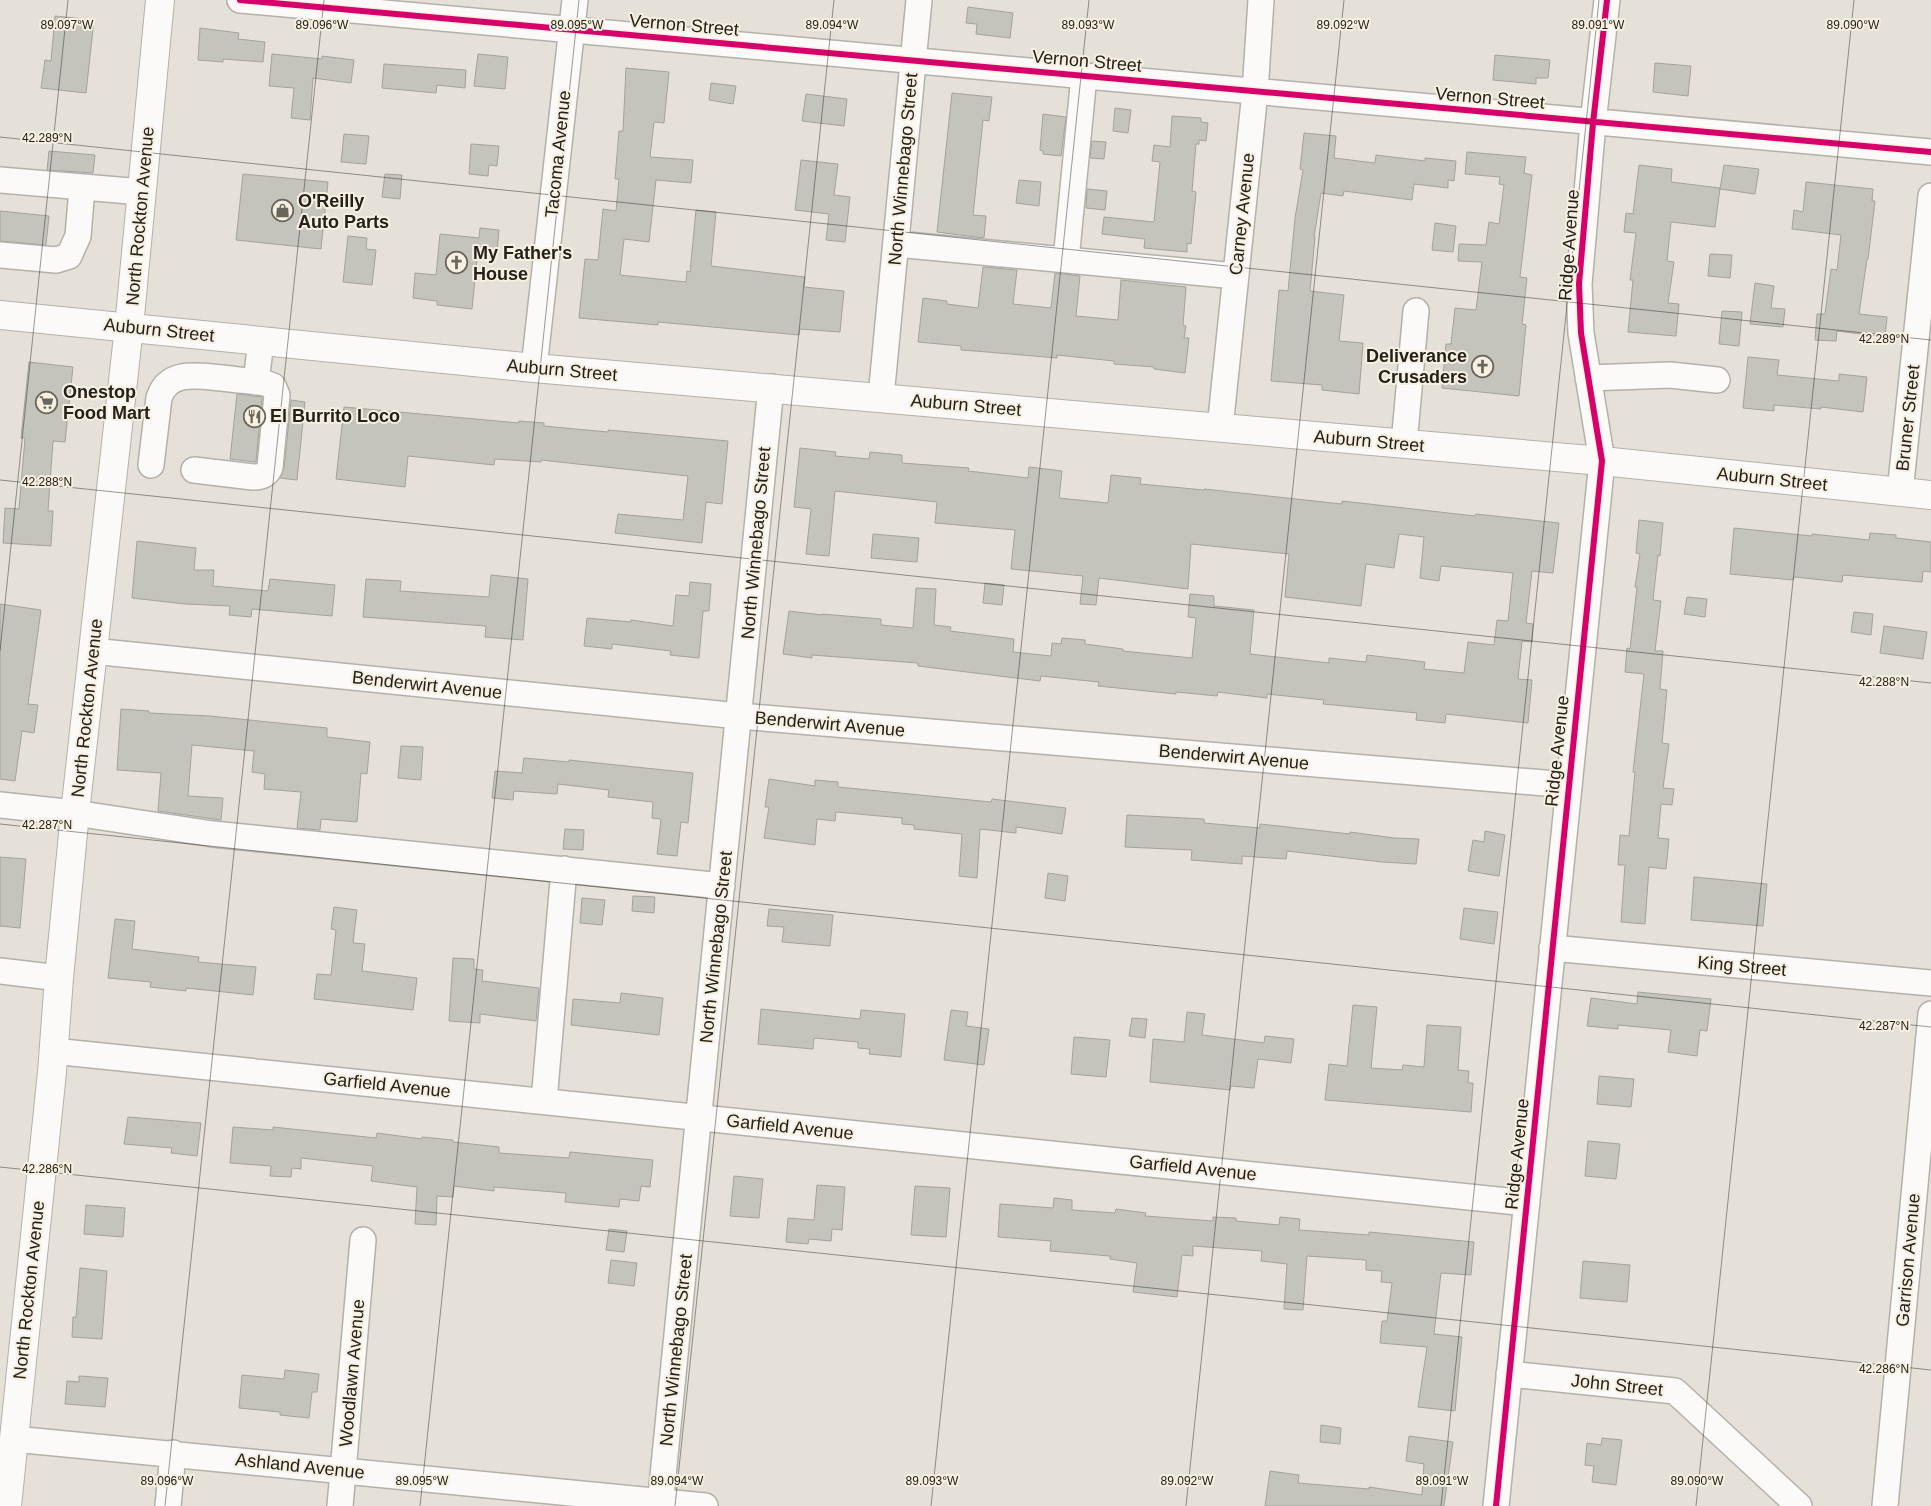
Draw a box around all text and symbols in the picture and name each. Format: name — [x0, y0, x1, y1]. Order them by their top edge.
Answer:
street label: Vernon Street — [628, 10, 740, 40]
text: 89.097°W — [41, 18, 94, 32]
text: 89.096°W — [296, 18, 349, 32]
text: 89.095°W — [551, 18, 604, 32]
text: 89.094°W — [806, 18, 859, 32]
text: 89.093°W — [1062, 18, 1115, 32]
text: 89.092°W — [1317, 18, 1370, 32]
text: 89.091°W — [1572, 18, 1625, 32]
text: 89.090°W — [1827, 18, 1880, 32]
street label: Vernon Street — [1031, 46, 1143, 76]
street label: North Winnebago Street — [885, 72, 921, 266]
street label: Vernon Street — [1434, 83, 1546, 113]
street label: Tacoma Avenue — [541, 89, 575, 219]
street label: North Rockton Avenue — [122, 126, 158, 306]
text: 42.289°N — [22, 131, 72, 145]
street label: Carney Avenue — [1226, 152, 1258, 276]
street label: Ridge Avenue — [1555, 189, 1583, 301]
place label: O'Reilly Auto Parts — [298, 191, 389, 232]
shop icon: O'Reilly Auto Parts — [270, 199, 294, 223]
place label: My Father's House — [473, 243, 572, 284]
church icon: My Father's House — [445, 251, 469, 275]
street label: Auburn Street — [103, 314, 215, 346]
text: 42.289°N — [1859, 332, 1909, 346]
place label: Deliverance Crusaders — [1366, 346, 1467, 387]
church icon: Deliverance Crusaders — [1471, 354, 1495, 378]
street label: Auburn Street — [506, 355, 618, 385]
street label: Bruner Street — [1892, 364, 1924, 472]
place label: Onestop Food Mart — [63, 382, 150, 423]
supermarket icon: Onestop Food Mart — [35, 390, 59, 414]
street label: Auburn Street — [910, 390, 1022, 420]
restaurant icon: El Burrito Loco — [242, 404, 266, 428]
place label: El Burrito Loco — [270, 406, 400, 426]
street label: Auburn Street — [1313, 426, 1425, 456]
street label: North Winnebago Street — [738, 446, 774, 640]
street label: Auburn Street — [1716, 463, 1828, 495]
text: 42.288°N — [22, 475, 72, 489]
street label: North Rockton Avenue — [68, 618, 106, 798]
street label: Benderwirt Avenue — [351, 667, 503, 703]
text: 42.288°N — [1859, 675, 1909, 689]
street label: Ridge Avenue — [1541, 694, 1573, 808]
street label: Benderwirt Avenue — [754, 707, 906, 741]
street label: Benderwirt Avenue — [1158, 740, 1310, 774]
text: 42.287°N — [22, 818, 72, 832]
street label: North Winnebago Street — [696, 850, 736, 1044]
street label: King Street — [1697, 952, 1787, 980]
text: 42.287°N — [1859, 1019, 1909, 1033]
street label: Garfield Avenue — [322, 1068, 452, 1102]
street label: Ridge Avenue — [1501, 1097, 1533, 1211]
street label: Garfield Avenue — [725, 1110, 855, 1144]
street label: Garfield Avenue — [1128, 1151, 1258, 1185]
text: 42.286°N — [22, 1162, 72, 1176]
street label: Garrison Avenue — [1892, 1193, 1924, 1327]
street label: North Rockton Avenue — [10, 1200, 48, 1380]
street label: North Winnebago Street — [656, 1253, 696, 1447]
street label: Woodlawn Avenue — [336, 1298, 368, 1448]
text: 42.286°N — [1859, 1362, 1909, 1376]
street label: John Street — [1570, 1370, 1664, 1400]
street label: Ashland Avenue — [234, 1449, 366, 1483]
text: 89.096°W — [141, 1474, 194, 1488]
text: 89.095°W — [396, 1474, 449, 1488]
text: 89.094°W — [651, 1474, 704, 1488]
text: 89.093°W — [906, 1474, 959, 1488]
text: 89.092°W — [1161, 1474, 1214, 1488]
text: 89.091°W — [1416, 1474, 1469, 1488]
text: 89.090°W — [1671, 1474, 1724, 1488]

